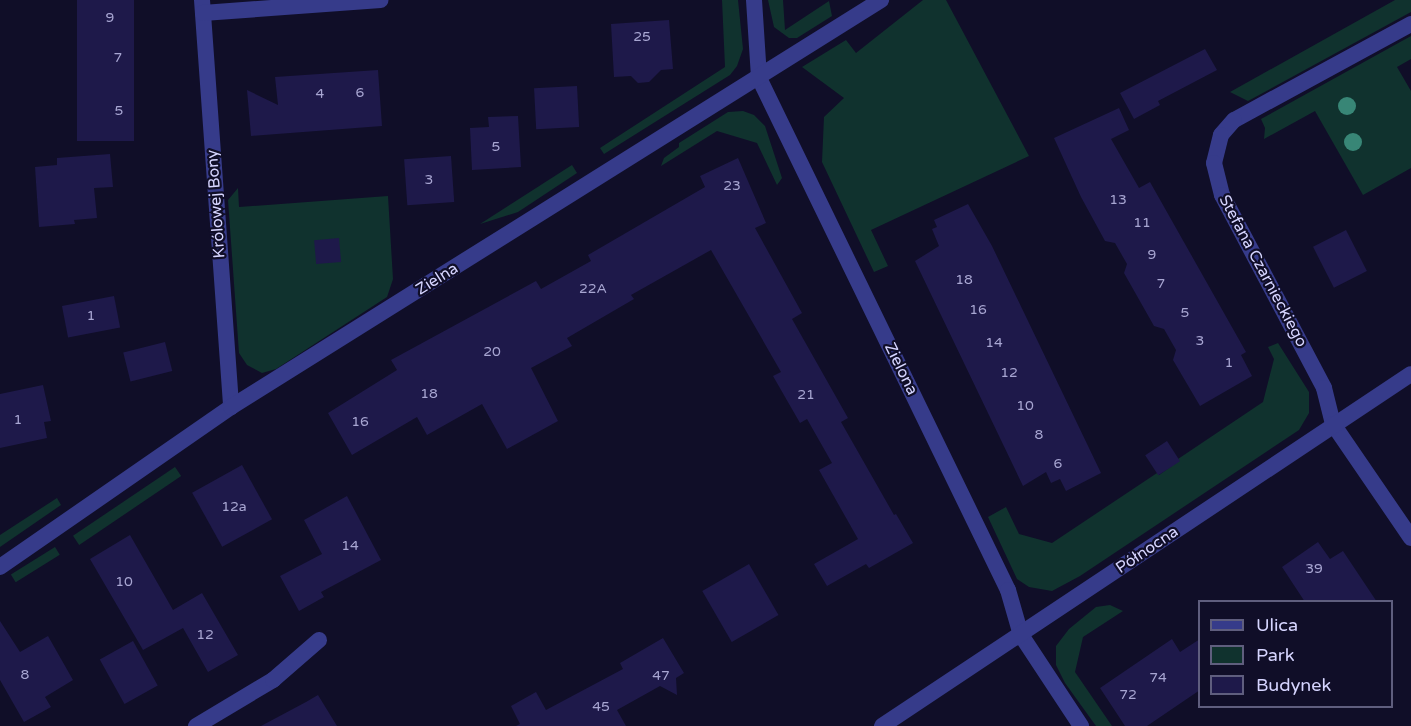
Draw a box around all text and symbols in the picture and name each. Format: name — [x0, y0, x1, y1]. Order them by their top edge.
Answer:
house number: 9 — [106, 10, 114, 26]
house number: 25 — [633, 29, 651, 45]
house number: 7 — [114, 50, 122, 66]
house number: 6 — [356, 85, 364, 101]
house number: 4 — [316, 86, 324, 102]
house number: 5 — [115, 103, 123, 119]
house number: 5 — [492, 139, 500, 155]
street label: Królowej Bony — [203, 149, 229, 259]
house number: 3 — [425, 172, 433, 188]
house number: 23 — [723, 178, 741, 194]
house number: 13 — [1109, 192, 1127, 208]
street label: Stefana Czarnieckiego — [1215, 192, 1311, 350]
house number: 11 — [1133, 215, 1151, 231]
house number: 9 — [1148, 247, 1156, 263]
street label: Zielna — [412, 259, 462, 299]
house number: 18 — [955, 272, 973, 288]
house number: 7 — [1157, 276, 1165, 292]
house number: 22A — [579, 281, 607, 297]
house number: 16 — [969, 302, 987, 318]
house number: 5 — [1181, 305, 1189, 321]
house number: 1 — [87, 308, 95, 324]
house number: 3 — [1196, 333, 1204, 349]
house number: 14 — [985, 335, 1003, 351]
street label: Zielona — [880, 340, 922, 398]
house number: 20 — [483, 344, 501, 360]
house number: 1 — [1225, 355, 1233, 371]
house number: 12 — [1000, 365, 1018, 381]
house number: 18 — [420, 386, 438, 402]
house number: 21 — [797, 387, 815, 403]
house number: 10 — [1016, 398, 1034, 414]
house number: 1 — [14, 412, 22, 428]
house number: 16 — [351, 414, 369, 430]
house number: 8 — [1035, 427, 1043, 443]
house number: 6 — [1054, 456, 1062, 472]
house number: 12a — [221, 499, 247, 515]
street label: Północna — [1112, 522, 1182, 578]
house number: 14 — [341, 538, 359, 554]
house number: 39 — [1305, 561, 1323, 577]
house number: 10 — [115, 574, 133, 590]
legend — [1198, 600, 1393, 708]
text: Ulica — [1256, 614, 1298, 636]
house number: 12 — [196, 627, 214, 643]
text: Park — [1256, 644, 1294, 666]
house number: 8 — [21, 667, 29, 683]
house number: 47 — [652, 668, 670, 684]
house number: 74 — [1149, 670, 1167, 686]
text: Budynek — [1256, 674, 1331, 696]
house number: 72 — [1119, 687, 1137, 703]
house number: 45 — [592, 699, 610, 715]

